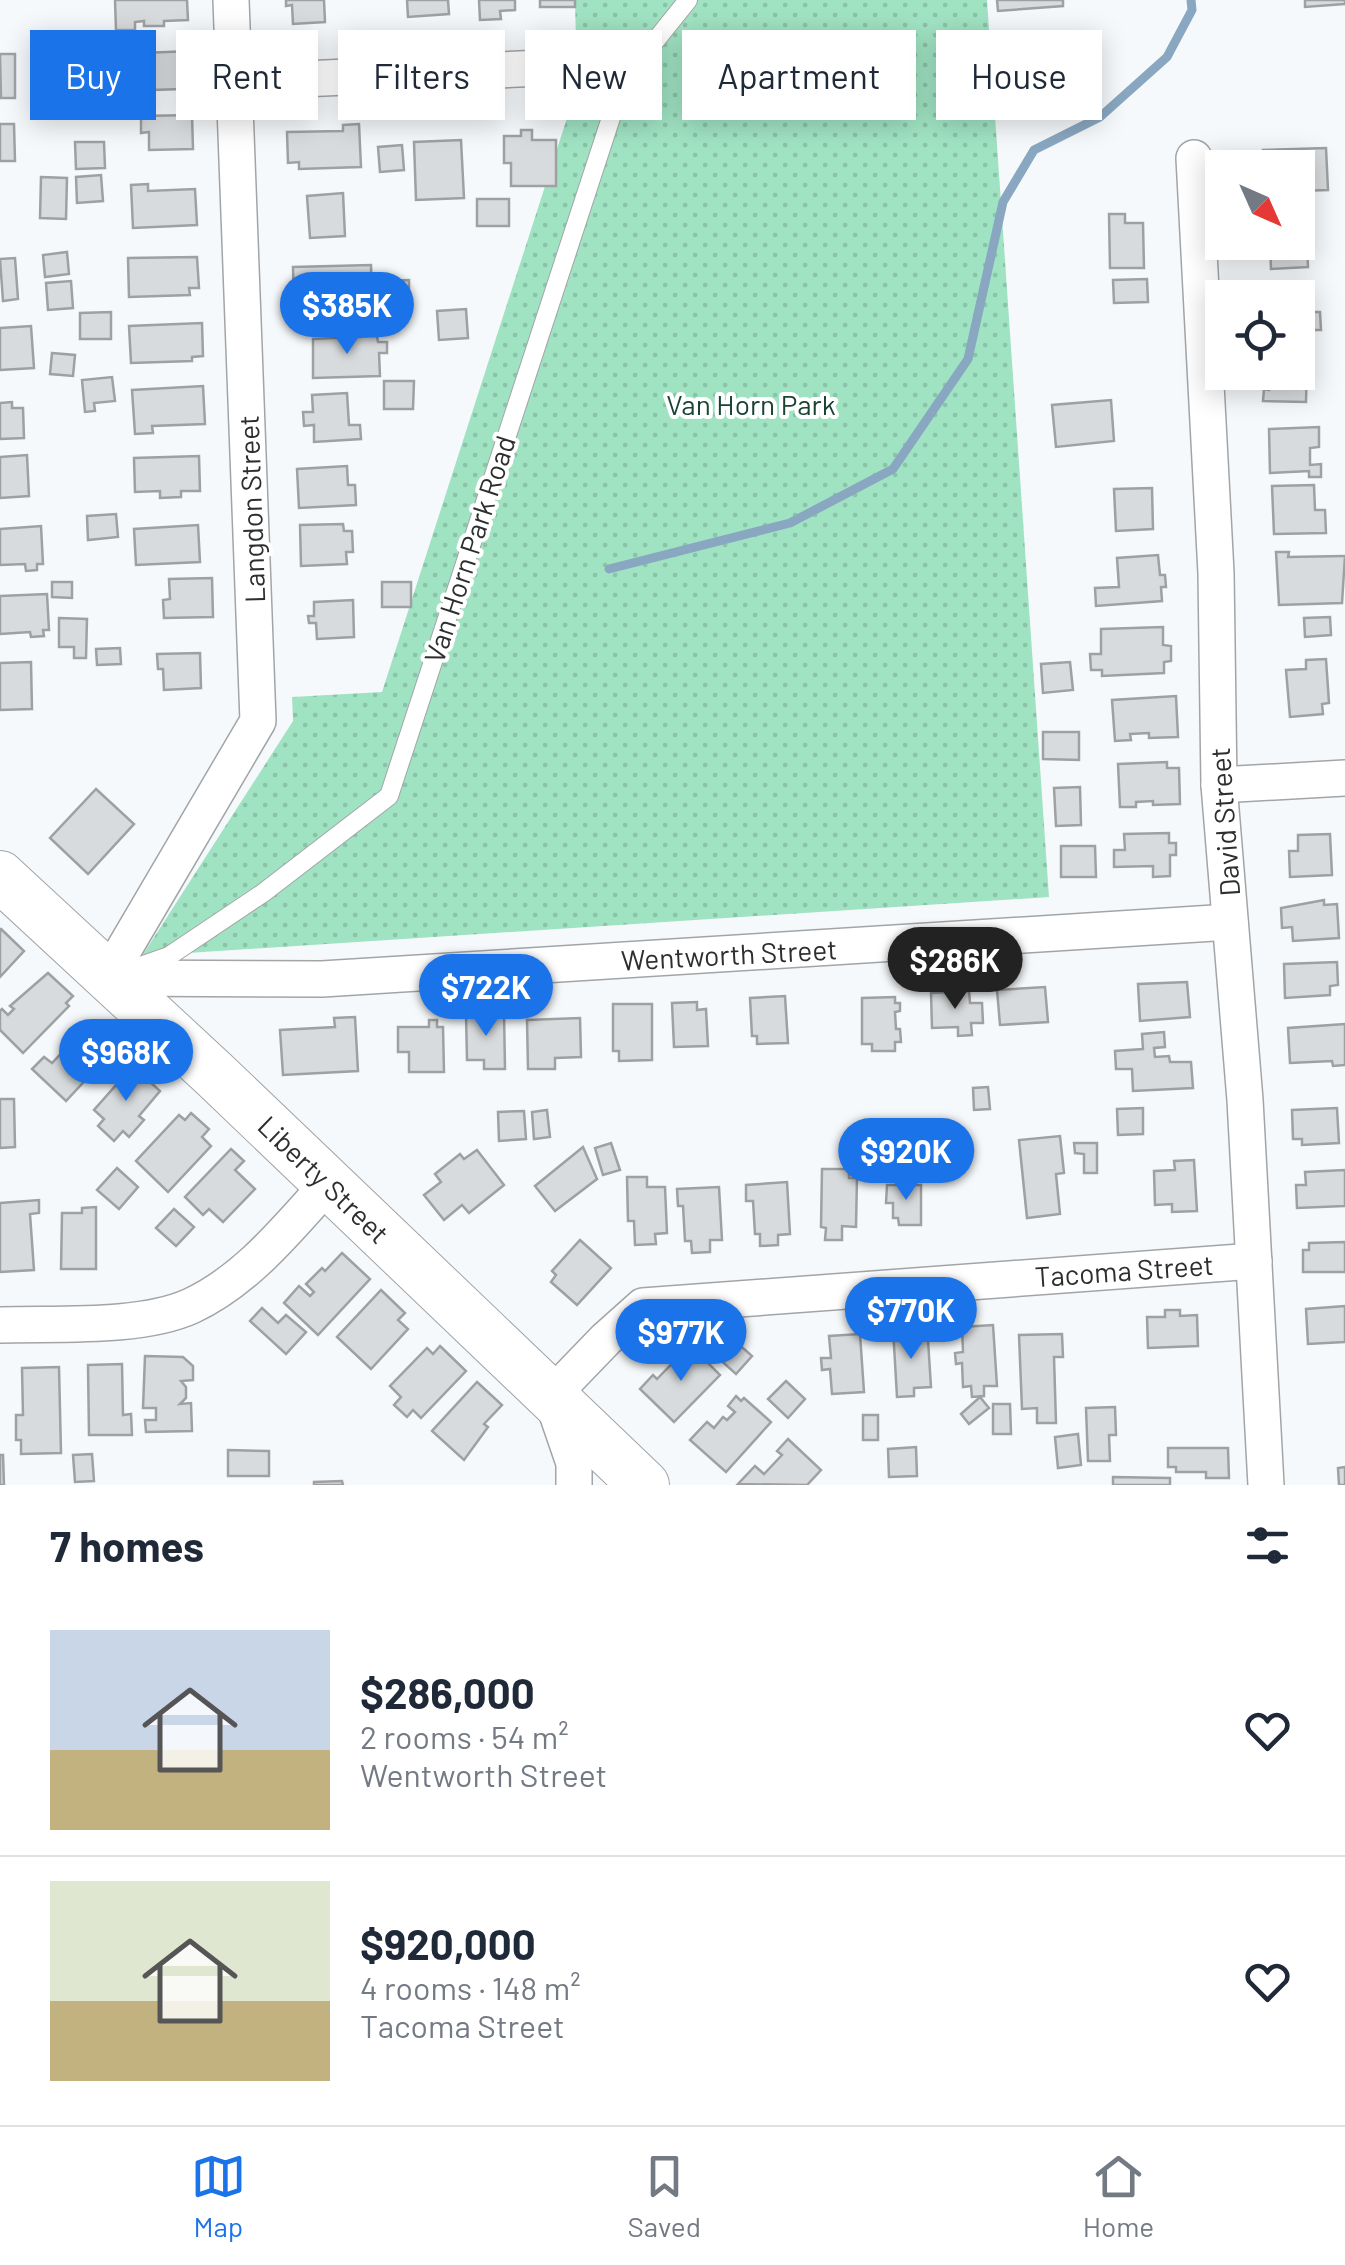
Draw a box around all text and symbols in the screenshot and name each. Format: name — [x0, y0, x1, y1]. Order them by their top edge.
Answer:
chip: Buy — [30, 30, 156, 120]
chip: Rent — [176, 30, 318, 120]
chip: Filters — [338, 30, 505, 120]
chip: New — [525, 30, 662, 120]
chip: Apartment — [682, 30, 916, 120]
chip: House — [936, 30, 1102, 120]
north arrow — [1205, 150, 1315, 260]
map controls — [1205, 150, 1315, 390]
pin: $385K — [277, 272, 417, 357]
button: locate — [1205, 280, 1315, 390]
text: $385K — [302, 285, 392, 323]
park label: Van Horn Park — [666, 387, 836, 421]
street label: Langdon Street — [231, 414, 271, 604]
street label: Van Horn Park Road — [416, 431, 522, 667]
street label: David Street — [1202, 746, 1246, 898]
pin: $286K — [885, 927, 1025, 1012]
street label: Wentworth Street — [620, 931, 838, 977]
text: $286K — [910, 940, 1000, 978]
pin: $722K — [416, 954, 556, 1039]
text: $722K — [441, 967, 531, 1005]
pin: $968K — [56, 1019, 196, 1104]
text: $968K — [81, 1032, 171, 1070]
street label: Liberty Street — [251, 1108, 397, 1250]
pin: $920K — [836, 1118, 976, 1203]
text: $920K — [860, 1131, 952, 1169]
street label: Tacoma Street — [1034, 1247, 1214, 1293]
pin: $770K — [841, 1277, 981, 1362]
text: $770K — [867, 1290, 955, 1328]
pin: $977K — [611, 1299, 751, 1384]
text: $977K — [637, 1312, 725, 1350]
icon: filters — [1240, 1518, 1295, 1573]
text: 7 homes — [50, 1520, 204, 1570]
text: $286,000 — [360, 1667, 535, 1717]
icon: home — [130, 1670, 250, 1790]
icon: heart — [1240, 1703, 1295, 1758]
text: 2 rooms · 54 m² — [360, 1717, 569, 1755]
text: Wentworth Street — [360, 1755, 607, 1793]
text: $920,000 — [360, 1918, 536, 1968]
icon: home — [130, 1921, 250, 2041]
icon: heart — [1240, 1954, 1295, 2009]
text: 4 rooms · 148 m² — [360, 1968, 581, 2006]
text: Tacoma Street — [360, 2006, 565, 2044]
tab: Map — [191, 2149, 246, 2243]
tab: Saved — [628, 2149, 701, 2243]
tab: Home — [1083, 2149, 1154, 2243]

